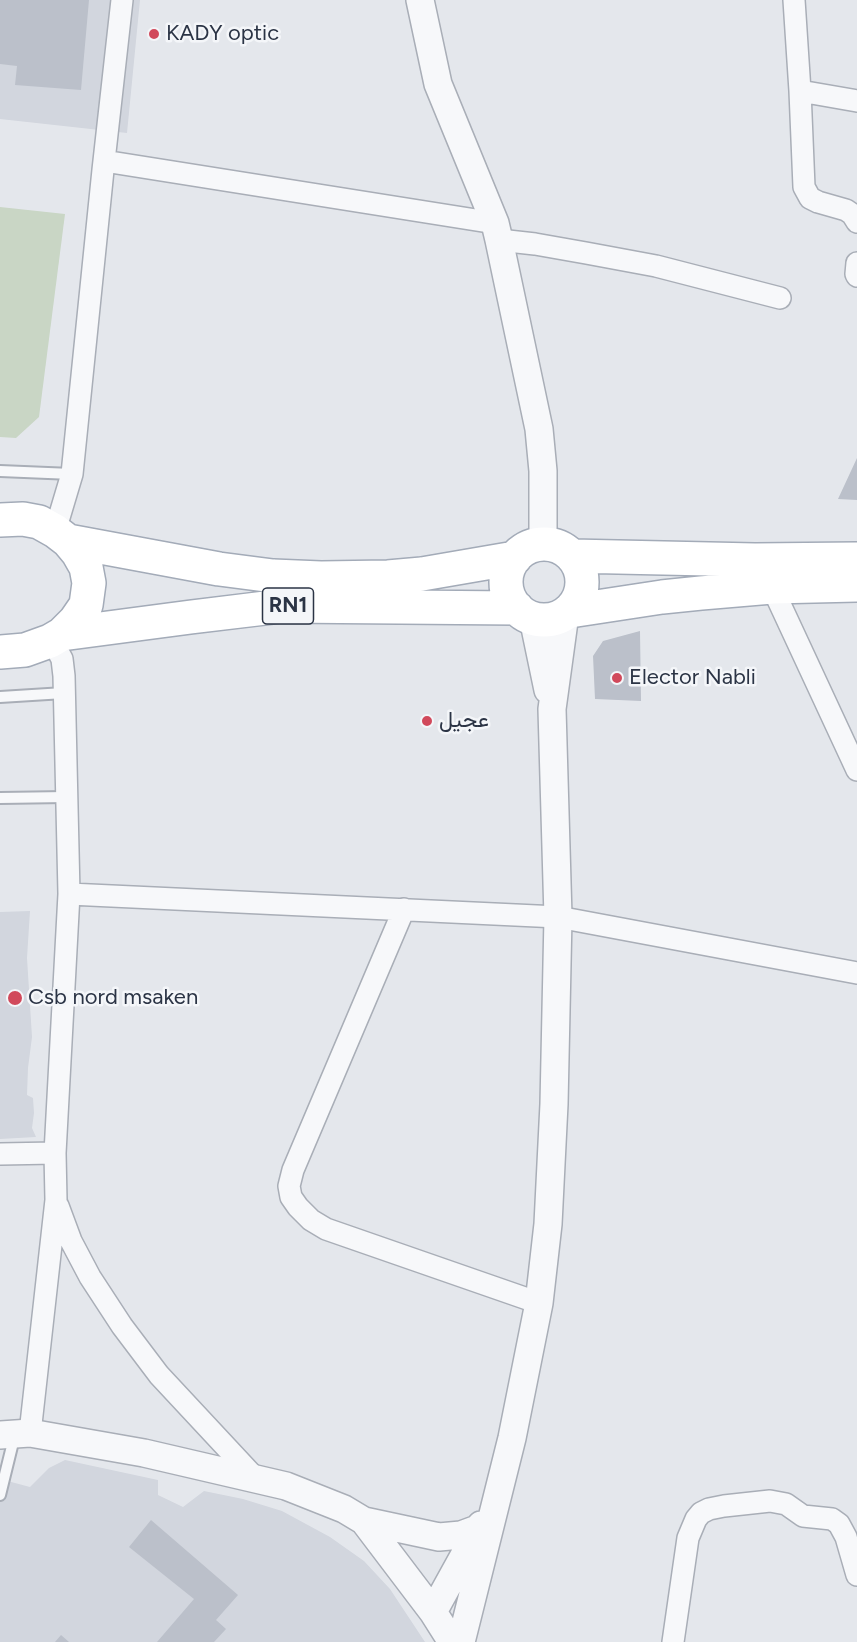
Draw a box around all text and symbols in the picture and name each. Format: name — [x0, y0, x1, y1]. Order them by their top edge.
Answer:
place label: KADY optic — [166, 21, 279, 47]
marker: KADY optic — [147, 27, 161, 41]
road number: RN1 — [262, 588, 314, 624]
place label: Elector Nabli — [629, 665, 756, 691]
marker: Elector Nabli — [610, 671, 624, 685]
place label: عجيل — [439, 708, 489, 734]
marker: عجيل — [420, 714, 434, 728]
place label: Csb nord msaken — [28, 985, 198, 1011]
marker: Csb nord msaken — [6, 989, 24, 1007]

